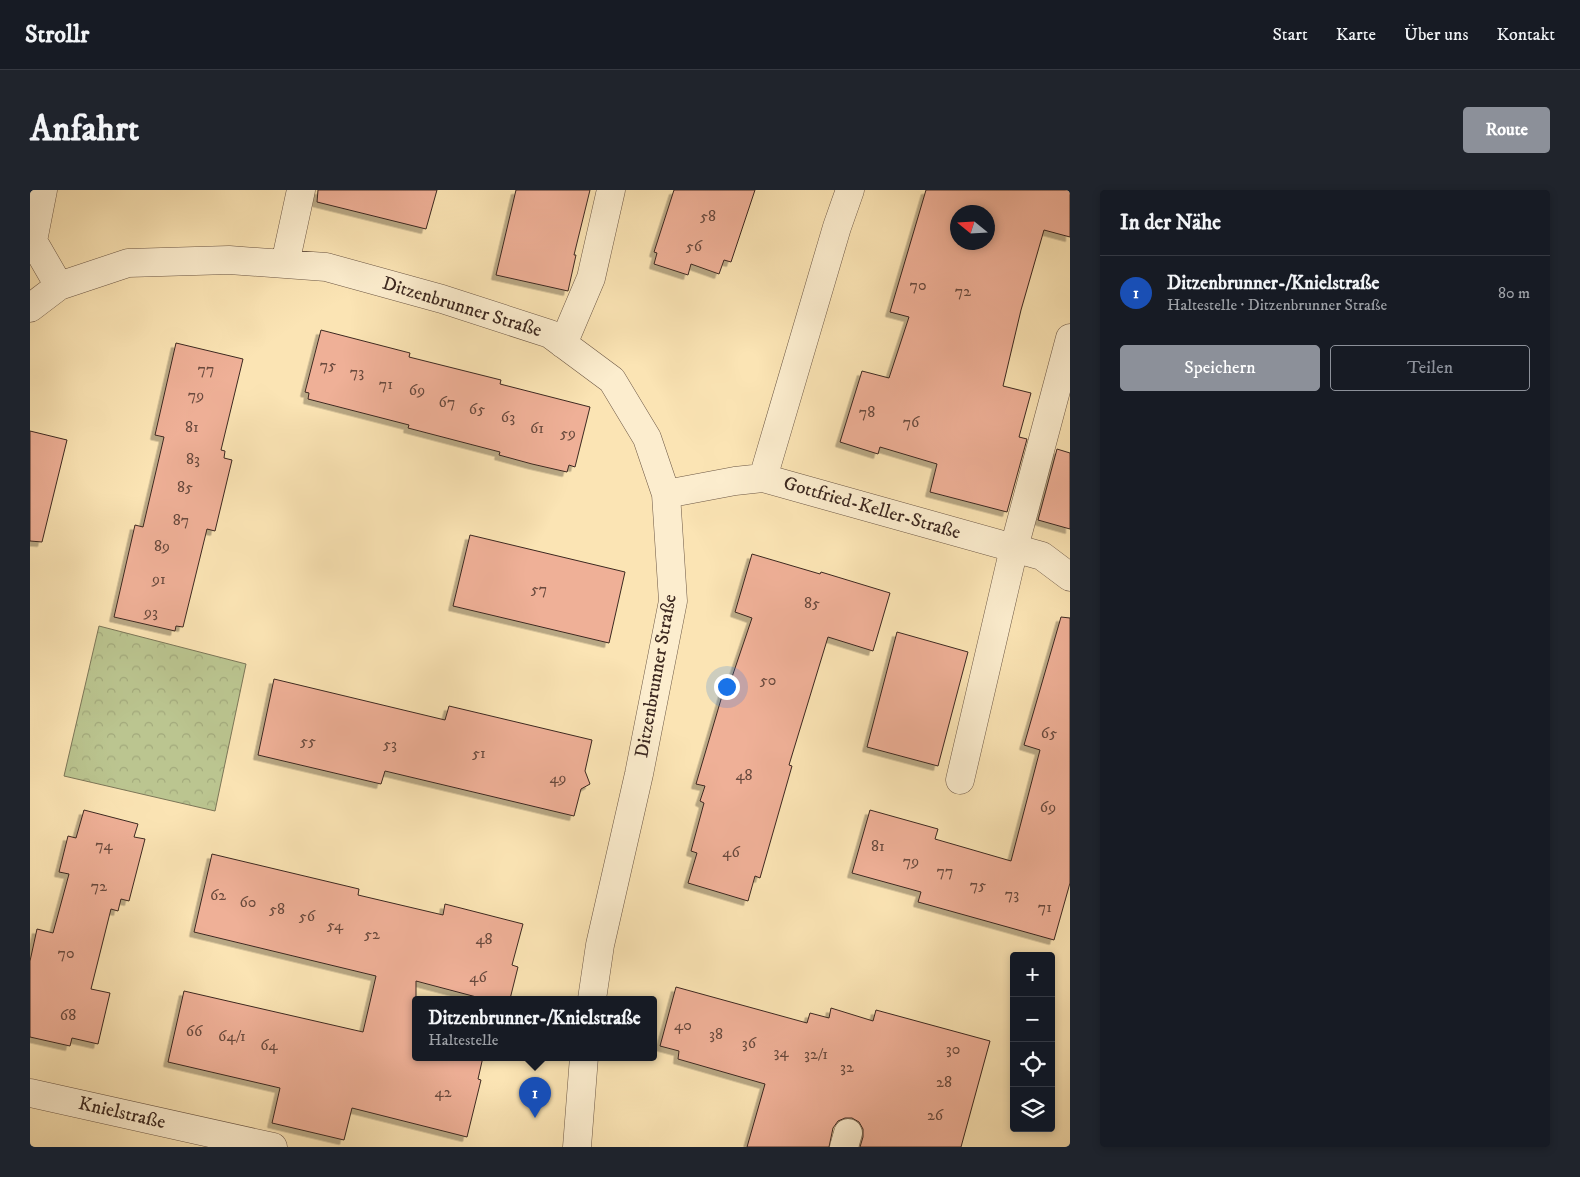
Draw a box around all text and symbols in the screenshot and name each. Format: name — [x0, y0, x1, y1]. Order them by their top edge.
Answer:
text: Strollr — [25, 20, 89, 50]
text: Start — [1272, 24, 1308, 46]
text: Karte — [1336, 24, 1376, 46]
text: Über uns — [1404, 24, 1468, 46]
text: Kontakt — [1496, 24, 1555, 46]
button: Route — [1463, 107, 1550, 153]
text: Anfahrt — [30, 108, 139, 152]
north arrow — [950, 205, 995, 250]
house number: 58 — [700, 206, 716, 226]
text: In der Nähe — [1120, 210, 1221, 236]
house number: 56 — [686, 236, 703, 256]
street label: Ditzenbrunner Straße — [379, 272, 545, 342]
text: Ditzenbrunner-/Knielstraße — [1167, 272, 1379, 295]
house number: 70 — [909, 275, 927, 295]
house number: 72 — [955, 281, 971, 301]
text: 1 — [1133, 283, 1139, 303]
text: 80 m — [1498, 283, 1530, 303]
text: Haltestelle · Ditzenbrunner Straße — [1167, 295, 1387, 315]
button: Speichern — [1120, 345, 1320, 391]
button: Teilen — [1330, 345, 1530, 391]
house number: 75 — [320, 355, 336, 375]
house number: 77 — [198, 359, 214, 379]
house number: 73 — [350, 362, 364, 382]
house number: 71 — [379, 374, 393, 394]
house number: 69 — [409, 380, 425, 400]
house number: 79 — [188, 385, 204, 405]
house number: 67 — [439, 392, 455, 412]
house number: 65 — [469, 399, 485, 419]
house number: 78 — [859, 402, 875, 422]
house number: 63 — [501, 407, 515, 427]
house number: 76 — [903, 412, 920, 432]
house number: 81 — [185, 417, 199, 437]
house number: 61 — [530, 418, 544, 438]
house number: 59 — [560, 423, 576, 443]
house number: 83 — [186, 449, 200, 469]
street label: Gottfried-Keller-Straße — [781, 472, 963, 544]
house number: 85 — [177, 477, 193, 497]
house number: 87 — [173, 510, 189, 530]
house number: 89 — [154, 536, 170, 556]
house number: 91 — [151, 569, 166, 589]
house number: 57 — [531, 579, 547, 599]
street label: Ditzenbrunner Straße — [630, 592, 682, 759]
house number: 85 — [804, 593, 820, 613]
house number: 93 — [143, 602, 158, 622]
house number: 50 — [760, 670, 776, 690]
your location — [714, 674, 740, 700]
house number: 65 — [1041, 723, 1057, 743]
house number: 55 — [300, 731, 316, 751]
house number: 53 — [383, 734, 397, 754]
house number: 51 — [472, 743, 486, 763]
house number: 48 — [735, 765, 753, 785]
house number: 49 — [549, 768, 567, 788]
house number: 69 — [1040, 797, 1056, 817]
house number: 74 — [95, 835, 113, 855]
house number: 81 — [871, 836, 885, 856]
house number: 46 — [722, 842, 740, 862]
house number: 79 — [903, 851, 919, 871]
house number: 77 — [937, 861, 953, 881]
house number: 75 — [970, 875, 986, 895]
house number: 72 — [91, 876, 107, 896]
house number: 73 — [1005, 884, 1019, 904]
house number: 62 — [210, 885, 226, 905]
house number: 60 — [240, 892, 256, 912]
house number: 71 — [1038, 897, 1052, 917]
house number: 58 — [269, 899, 285, 919]
house number: 56 — [299, 906, 316, 926]
house number: 54 — [327, 915, 344, 935]
house number: 52 — [364, 924, 380, 944]
house number: 48 — [475, 929, 493, 949]
house number: 70 — [57, 943, 75, 963]
map controls — [1010, 952, 1055, 1132]
button: + — [1010, 952, 1055, 997]
house number: 46 — [469, 967, 487, 987]
popup — [412, 996, 657, 1061]
button: − — [1010, 997, 1055, 1042]
house number: 68 — [60, 1005, 76, 1025]
text: Ditzenbrunner-/Knielstraße — [428, 1007, 641, 1030]
house number: 40 — [674, 1015, 692, 1035]
house number: 66 — [186, 1021, 203, 1041]
house number: 38 — [709, 1024, 723, 1044]
house number: 64/1 — [218, 1026, 246, 1046]
text: Haltestelle — [428, 1030, 498, 1050]
house number: 36 — [742, 1033, 757, 1053]
house number: 64 — [260, 1035, 279, 1055]
house number: 30 — [946, 1039, 960, 1059]
house number: 34 — [773, 1042, 789, 1062]
button: locate — [1010, 1042, 1055, 1087]
house number: 32/1 — [804, 1044, 828, 1064]
house number: 32 — [840, 1057, 854, 1077]
house number: 28 — [936, 1072, 952, 1092]
pin: 1 — [519, 1077, 551, 1118]
house number: 42 — [434, 1082, 452, 1102]
button: layers — [1010, 1087, 1055, 1132]
street label: Knielstraße — [76, 1092, 168, 1134]
house number: 26 — [927, 1105, 944, 1125]

